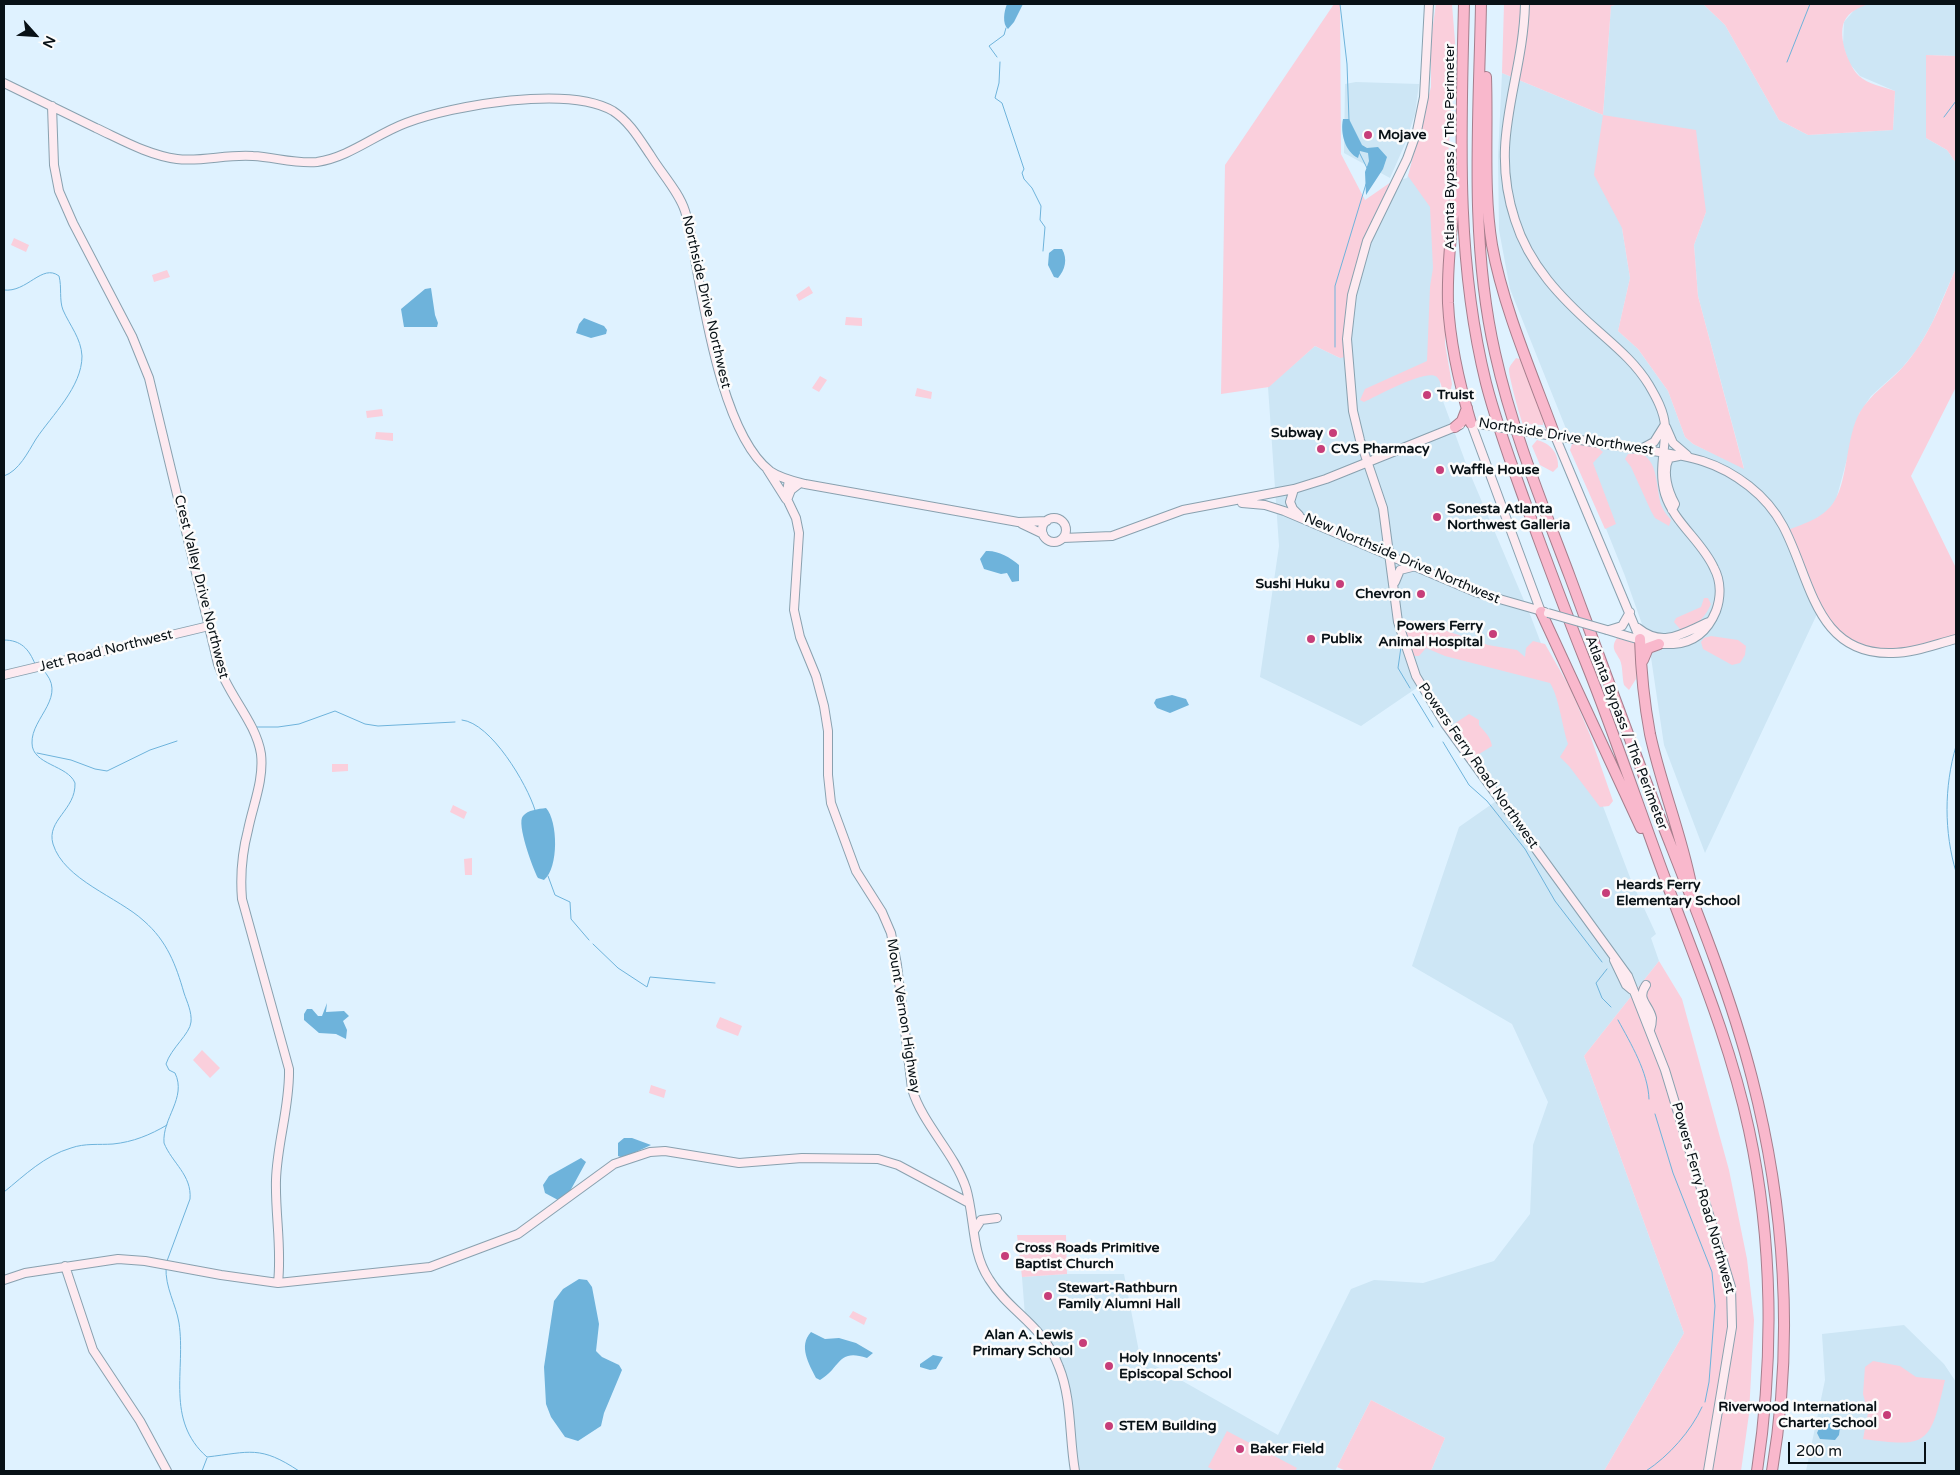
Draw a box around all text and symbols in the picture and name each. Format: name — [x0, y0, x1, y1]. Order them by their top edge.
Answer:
north arrow — [10, 10, 60, 60]
text: N — [39, 33, 59, 51]
street label: Atlanta Bypass / The Perimeter — [1442, 44, 1458, 250]
place label: Mojave — [1378, 127, 1426, 143]
marker: Mojave — [1362, 129, 1374, 141]
street label: Northside Drive Northwest — [678, 214, 734, 390]
place label: Truist — [1437, 387, 1474, 403]
marker: Truist — [1421, 389, 1433, 401]
street label: Northside Drive Northwest — [1477, 415, 1655, 459]
place label: Subway — [1271, 425, 1323, 441]
marker: Subway — [1327, 427, 1339, 439]
place label: CVS Pharmacy — [1331, 441, 1429, 457]
marker: CVS Pharmacy — [1315, 443, 1327, 455]
place label: Waffle House — [1450, 462, 1539, 478]
marker: Waffle House — [1434, 464, 1446, 476]
street label: Crest Valley Drive Northwest — [170, 493, 232, 681]
place label: Sonesta Atlanta Northwest Galleria — [1447, 501, 1570, 534]
street label: New Northside Drive Northwest — [1302, 510, 1502, 608]
marker: Sonesta Atlanta Northwest Galleria — [1431, 511, 1443, 523]
place label: Sushi Huku — [1256, 576, 1330, 592]
marker: Sushi Huku — [1334, 578, 1346, 590]
place label: Chevron — [1355, 586, 1411, 602]
marker: Chevron — [1415, 588, 1427, 600]
place label: Powers Ferry Animal Hospital — [1378, 618, 1483, 650]
street label: Jett Road Northwest — [37, 626, 175, 676]
marker: Powers Ferry Animal Hospital — [1487, 628, 1499, 640]
place label: Publix — [1321, 631, 1362, 647]
marker: Publix — [1305, 633, 1317, 645]
street label: Atlanta Bypass / The Perimeter — [1581, 634, 1671, 832]
street label: Powers Ferry Road Northwest — [1414, 680, 1542, 852]
place label: Heards Ferry Elementary School — [1616, 877, 1740, 910]
marker: Heards Ferry Elementary School — [1600, 887, 1612, 899]
street label: Mount Vernon Highway — [882, 937, 924, 1095]
street label: Powers Ferry Road Northwest — [1668, 1100, 1738, 1296]
place label: Cross Roads Primitive Baptist Church — [1015, 1240, 1159, 1272]
marker: Cross Roads Primitive Baptist Church — [999, 1250, 1011, 1262]
place label: Stewart-Rathburn Family Alumni Hall — [1058, 1280, 1181, 1312]
marker: Stewart-Rathburn Family Alumni Hall — [1042, 1290, 1054, 1302]
place label: Alan A. Lewis Primary School — [972, 1327, 1073, 1360]
marker: Alan A. Lewis Primary School — [1077, 1337, 1089, 1349]
place label: Holy Innocents' Episcopal School — [1119, 1350, 1232, 1382]
marker: Holy Innocents' Episcopal School — [1103, 1360, 1115, 1372]
place label: Riverwood International Charter School — [1718, 1399, 1877, 1431]
marker: Riverwood International Charter School — [1881, 1409, 1893, 1421]
place label: STEM Building — [1119, 1418, 1217, 1434]
marker: STEM Building — [1103, 1420, 1115, 1432]
scale bar — [1790, 1432, 1928, 1464]
place label: Baker Field — [1250, 1441, 1324, 1457]
text: 200 m — [1796, 1442, 1842, 1460]
marker: Baker Field — [1234, 1443, 1246, 1455]

